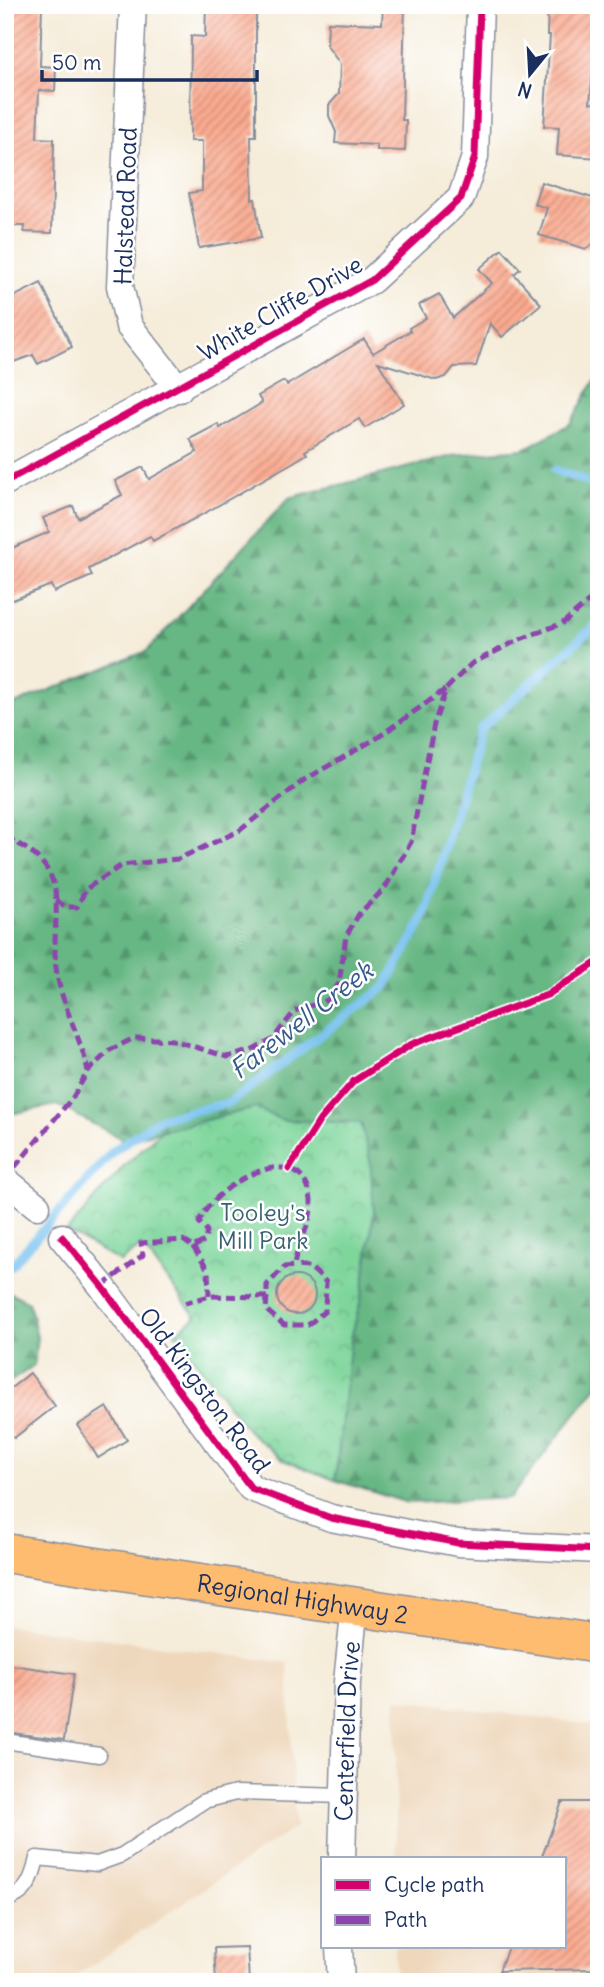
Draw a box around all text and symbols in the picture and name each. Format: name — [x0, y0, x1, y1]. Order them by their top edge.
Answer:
scale bar — [42, 38, 257, 82]
north arrow — [496, 38, 566, 108]
text: 50 m — [52, 49, 101, 76]
text: N — [515, 77, 535, 104]
street label: Halstead Road — [107, 127, 143, 285]
street label: White Cliffe Drive — [193, 249, 367, 367]
water label: Farewell Creek — [223, 953, 381, 1086]
park label: Tooley's Mill Park — [218, 1197, 308, 1255]
street label: Old Kingston Road — [133, 1301, 277, 1479]
street label: Regional Highway 2 — [195, 1568, 410, 1630]
street label: Centerfield Drive — [328, 1639, 366, 1822]
legend — [321, 1857, 566, 1948]
text: Cycle path — [384, 1871, 484, 1898]
text: Path — [384, 1906, 427, 1933]

